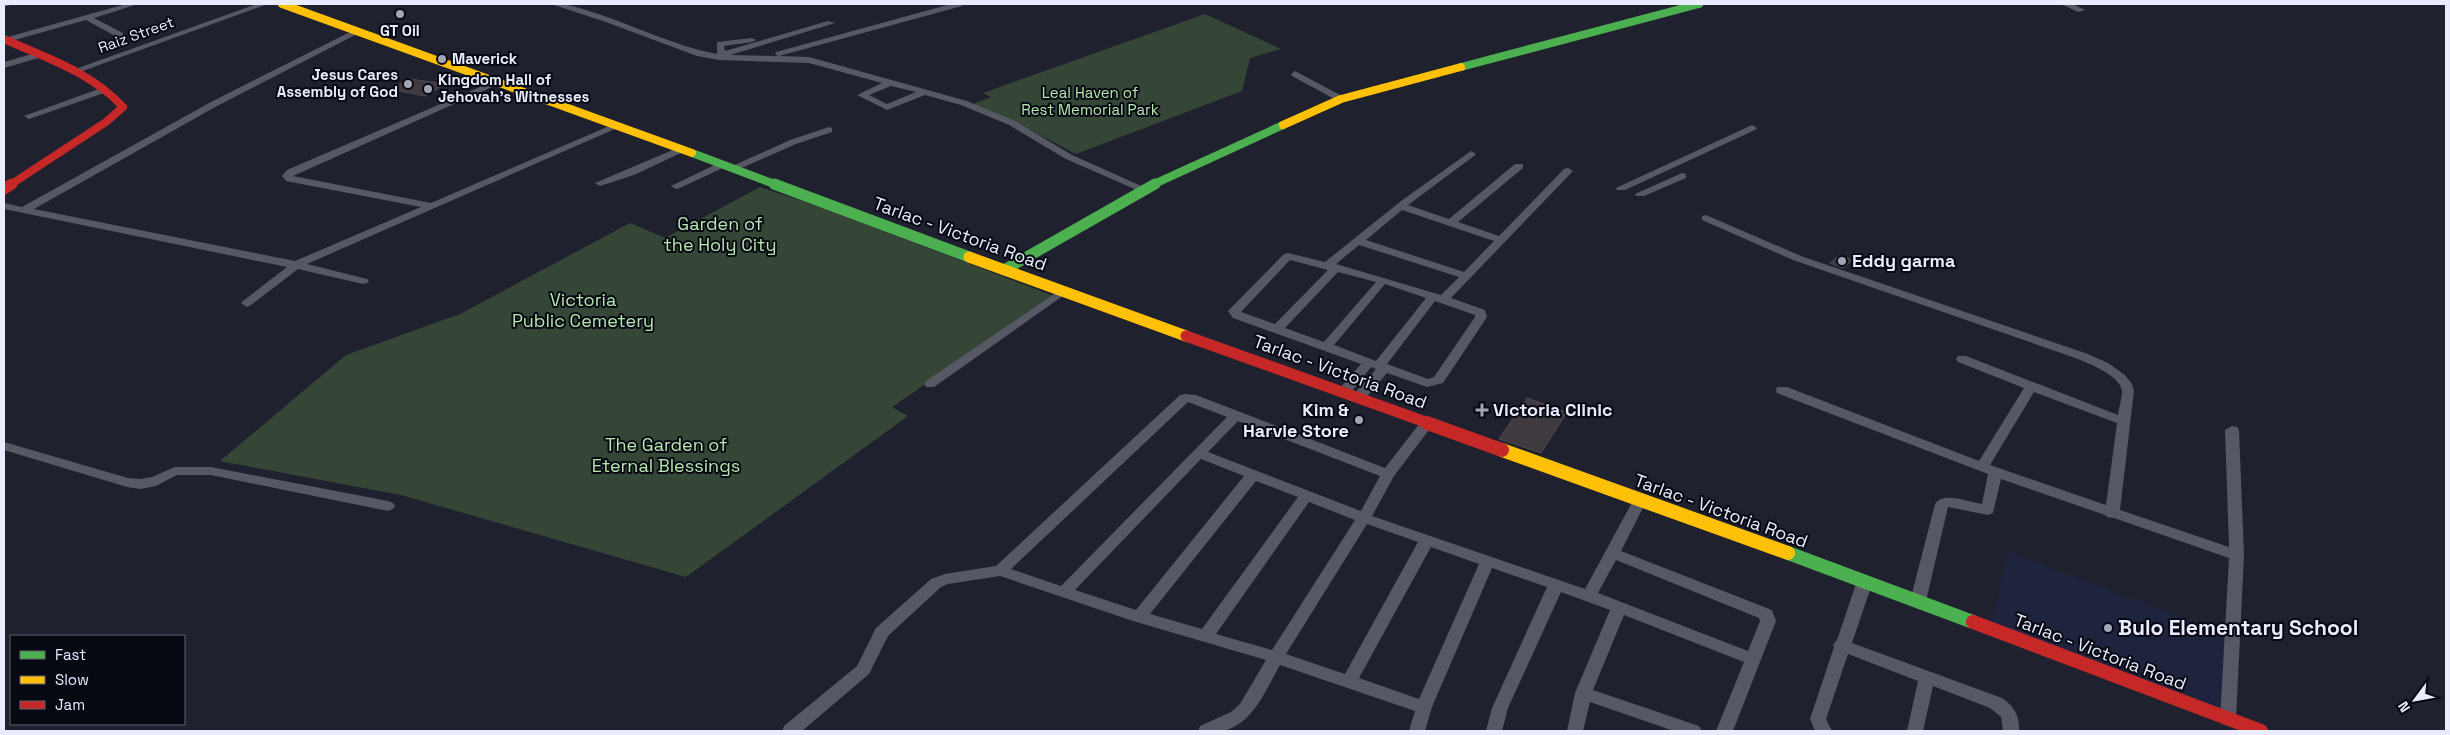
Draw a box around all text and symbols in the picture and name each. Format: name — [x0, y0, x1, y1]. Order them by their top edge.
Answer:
marker: GT Oil — [394, 8, 406, 20]
street label: Raiz Street — [95, 12, 176, 57]
place label: GT Oil — [380, 21, 420, 40]
place label: Maverick — [452, 49, 518, 68]
marker: Maverick — [436, 53, 448, 65]
place label: Jesus Cares Assembly of God — [277, 65, 398, 101]
place label: Kingdom Hall of Jehovah's Witnesses — [438, 70, 590, 106]
marker: Jesus Cares Assembly of God — [402, 78, 414, 90]
marker: Kingdom Hall of Jehovah's Witnesses — [422, 83, 434, 95]
park label: Leal Haven of Rest Memorial Park — [1021, 83, 1159, 119]
street label: Tarlac - Victoria Road — [870, 191, 1050, 276]
park label: Garden of the Holy City — [664, 212, 776, 256]
place label: Eddy garma — [1852, 249, 1956, 272]
marker: Eddy garma — [1836, 255, 1848, 267]
park label: Victoria Public Cemetery — [512, 288, 654, 332]
street label: Tarlac - Victoria Road — [1250, 329, 1430, 414]
place label: Kim & Harvie Store — [1243, 398, 1349, 442]
place label: Victoria Clinic — [1493, 398, 1613, 421]
marker: Victoria Clinic — [1475, 403, 1489, 417]
marker: Kim & Harvie Store — [1353, 414, 1365, 426]
park label: The Garden of Eternal Blessings — [592, 433, 740, 477]
street label: Tarlac - Victoria Road — [1631, 468, 1811, 553]
street label: Tarlac - Victoria Road — [2011, 608, 2190, 695]
place label: Bulo Elementary School — [2118, 614, 2358, 641]
marker: Bulo Elementary School — [2102, 622, 2114, 634]
legend — [10, 635, 185, 725]
text: Fast — [55, 645, 86, 664]
text: Slow — [55, 670, 89, 689]
north arrow — [2390, 675, 2440, 725]
text: Jam — [55, 695, 85, 714]
text: N — [2394, 698, 2414, 716]

